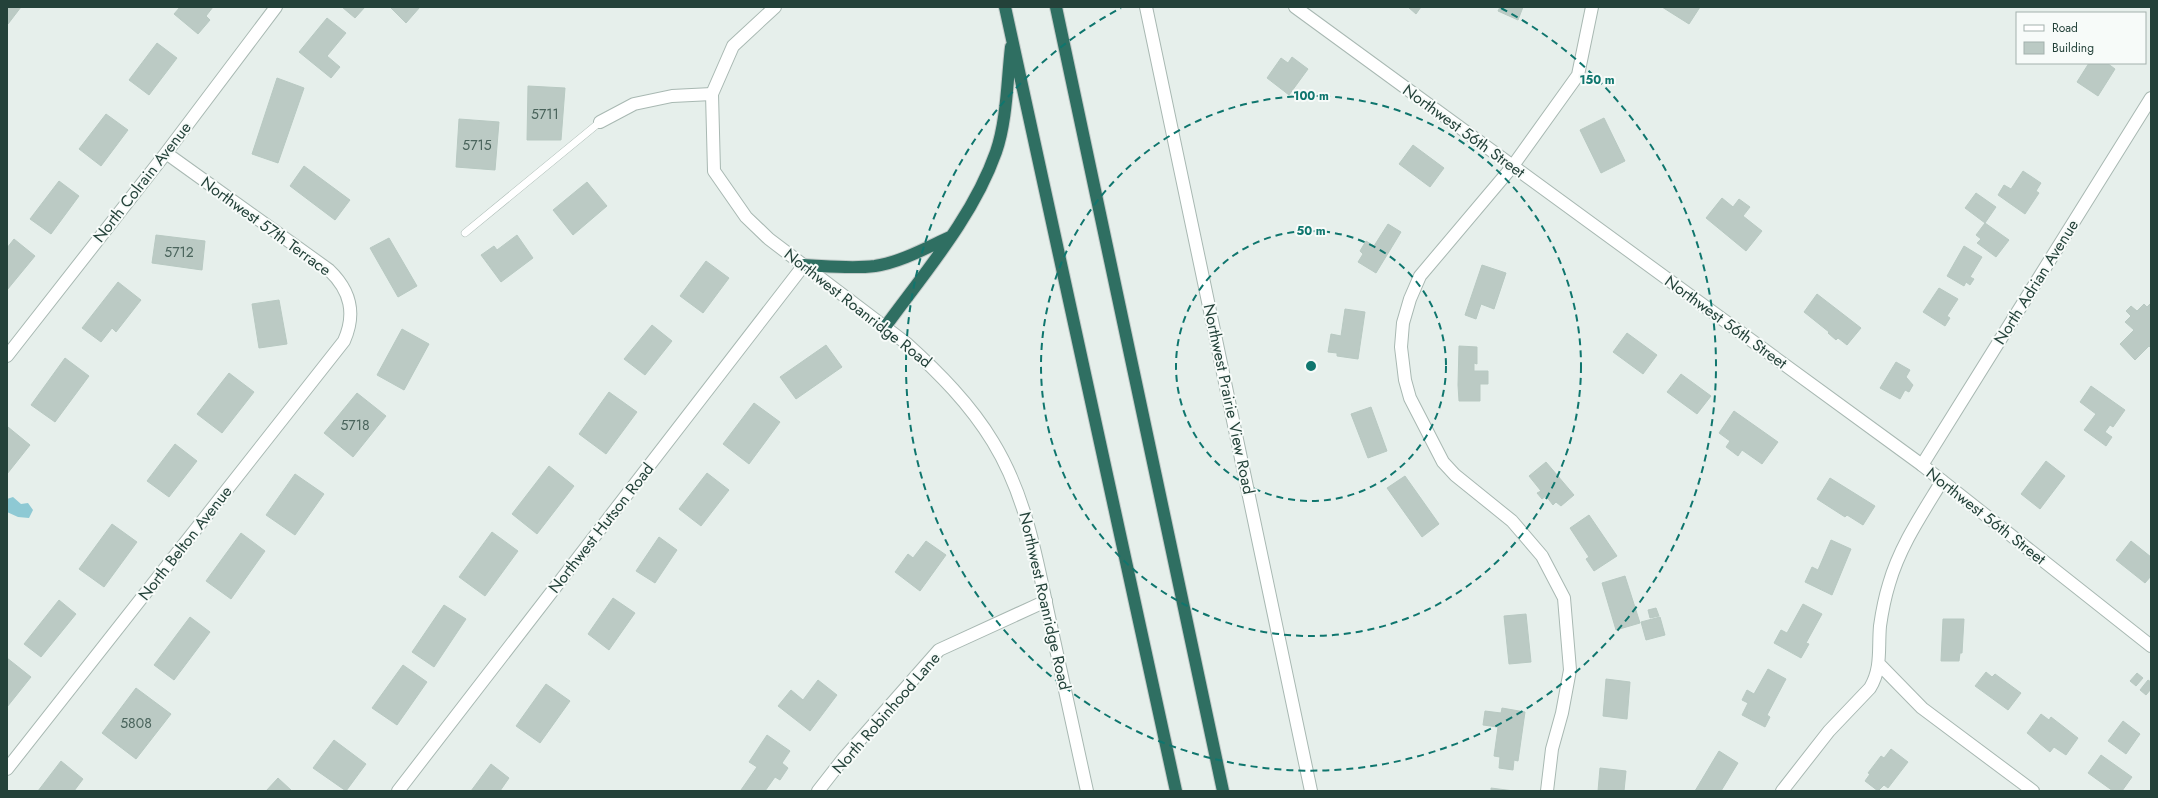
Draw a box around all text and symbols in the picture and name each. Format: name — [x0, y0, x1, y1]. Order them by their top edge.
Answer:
legend — [2016, 12, 2146, 64]
text: Road — [2052, 19, 2078, 37]
text: Building — [2052, 39, 2094, 57]
text: 150 m — [1579, 71, 1615, 89]
street label: Northwest 56th Street — [1398, 79, 1530, 183]
text: 100 m — [1293, 87, 1329, 105]
house number: 5711 — [531, 104, 559, 124]
street label: North Colrain Avenue — [88, 117, 196, 247]
house number: 5715 — [462, 135, 492, 155]
street label: Northwest 57th Terrace — [196, 171, 336, 281]
street label: North Adrian Avenue — [1988, 215, 2084, 349]
text: 50 m — [1296, 222, 1326, 240]
house number: 5712 — [164, 242, 194, 262]
street label: Northwest Roanridge Road — [779, 243, 937, 373]
street label: Northwest 56th Street — [1660, 270, 1792, 374]
street label: Northwest Prairie View Road — [1198, 302, 1260, 496]
centre of rings — [1304, 359, 1318, 373]
house number: 5718 — [340, 415, 370, 435]
street label: Northwest Hutson Road — [543, 458, 659, 598]
street label: Northwest 56th Street — [1921, 462, 2051, 570]
street label: North Belton Avenue — [133, 481, 237, 605]
street label: Northwest Roanridge Road — [1013, 510, 1077, 692]
street label: North Robinhood Lane — [827, 647, 945, 779]
house number: 5808 — [120, 713, 152, 733]

